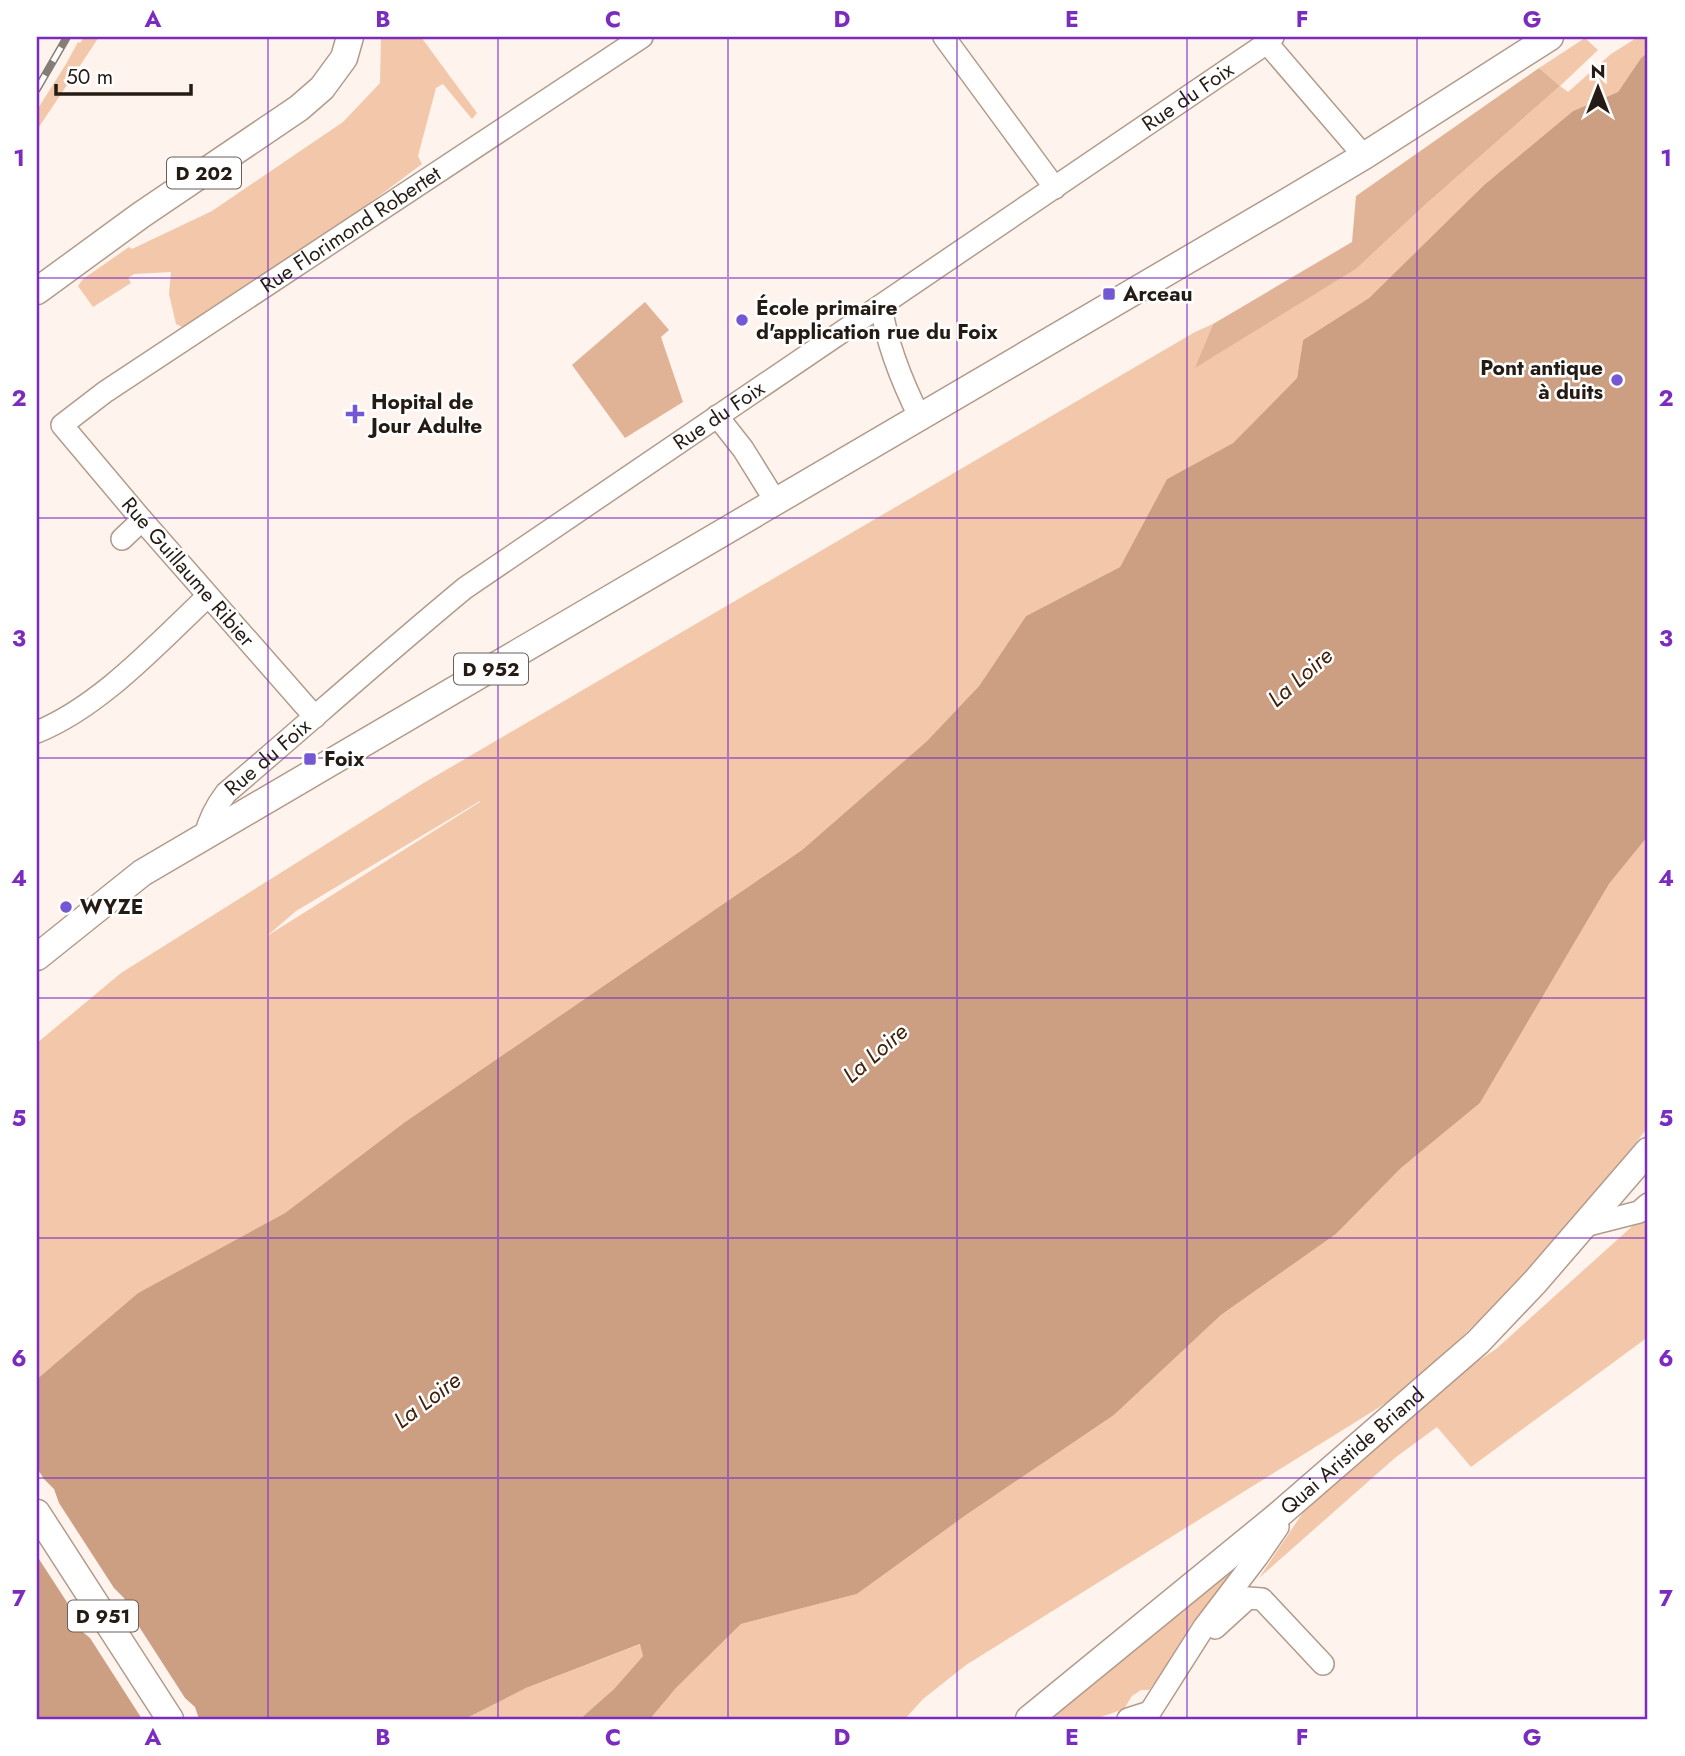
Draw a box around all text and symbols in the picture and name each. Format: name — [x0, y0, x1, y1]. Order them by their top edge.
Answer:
text: A — [144, 2, 162, 36]
text: B — [375, 2, 391, 36]
text: C — [605, 2, 621, 36]
text: D — [834, 2, 851, 36]
text: E — [1065, 2, 1079, 36]
text: F — [1296, 2, 1308, 36]
text: G — [1523, 2, 1541, 36]
scale bar — [56, 52, 191, 96]
north arrow — [1562, 52, 1632, 122]
street label: Rue du Foix — [1136, 55, 1240, 139]
text: N — [1590, 58, 1606, 85]
text: 50 m — [66, 62, 113, 92]
text: 1 — [13, 141, 25, 175]
text: 1 — [1660, 141, 1672, 175]
road number: D 202 — [167, 158, 241, 188]
street label: Rue Florimond Robertet — [254, 159, 447, 300]
place label: Arceau — [1122, 279, 1193, 309]
marker: Arceau — [1101, 286, 1117, 302]
place label: École primaire d'application rue du Foix — [756, 293, 998, 347]
marker: École primaire d'application rue du Foix — [734, 312, 750, 328]
place label: Pont antique à duits — [1480, 353, 1603, 407]
marker: Pont antique à duits — [1609, 372, 1625, 388]
street label: Rue du Foix — [667, 374, 771, 457]
text: 2 — [11, 381, 27, 415]
text: 2 — [1658, 381, 1674, 415]
place label: Hopital de Jour Adulte — [367, 387, 482, 441]
marker: Hopital de Jour Adulte — [345, 404, 365, 424]
street label: Rue Guillaume Ribier — [114, 491, 262, 654]
text: 3 — [12, 621, 26, 655]
text: 3 — [1659, 621, 1673, 655]
water label: La Loire — [1260, 639, 1340, 715]
road number: D 952 — [454, 654, 528, 684]
street label: Rue du Foix — [218, 712, 317, 803]
place label: Foix — [324, 744, 365, 774]
marker: Foix — [302, 751, 318, 767]
text: 4 — [11, 861, 27, 895]
text: 4 — [1658, 861, 1674, 895]
place label: WYZE — [80, 892, 143, 922]
marker: WYZE — [58, 899, 74, 915]
water label: La Loire — [835, 1015, 915, 1091]
text: 5 — [12, 1101, 26, 1135]
text: 5 — [1659, 1101, 1673, 1135]
text: 6 — [11, 1341, 27, 1375]
text: 6 — [1658, 1341, 1674, 1375]
water label: La Loire — [386, 1363, 468, 1437]
street label: Quai Aristide Briand — [1274, 1380, 1431, 1522]
text: 7 — [12, 1581, 26, 1615]
text: 7 — [1659, 1581, 1673, 1615]
road number: D 951 — [68, 1600, 138, 1632]
text: A — [144, 1720, 162, 1754]
text: B — [375, 1720, 391, 1754]
text: C — [605, 1720, 621, 1754]
text: D — [834, 1720, 851, 1754]
text: E — [1065, 1720, 1079, 1754]
text: F — [1296, 1720, 1308, 1754]
text: G — [1523, 1720, 1541, 1754]

